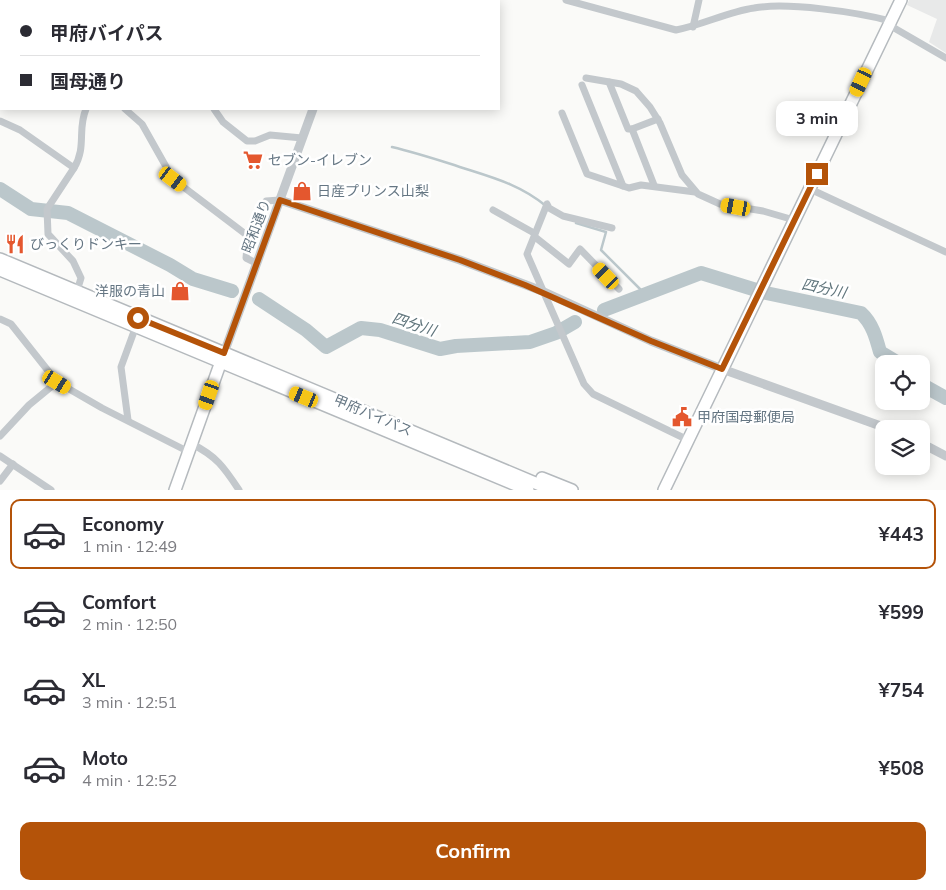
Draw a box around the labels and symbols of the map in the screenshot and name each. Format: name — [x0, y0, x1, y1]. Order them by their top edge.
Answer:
car — [847, 65, 874, 99]
callout: 3 min — [776, 101, 858, 136]
supermarket icon: セブン-イレブン — [242, 149, 264, 171]
place label: セブン-イレブン — [268, 151, 372, 169]
route end — [806, 163, 828, 185]
car — [156, 164, 189, 194]
shop icon: 日産プリンス山梨 — [291, 180, 313, 202]
place label: 日産プリンス山梨 — [317, 182, 429, 200]
street label: 昭和通り — [238, 197, 274, 255]
car — [719, 197, 752, 217]
restaurant icon: びっくりドンキー — [4, 233, 26, 255]
place label: びっくりドンキー — [30, 235, 142, 253]
car — [590, 260, 621, 292]
water label: 四分川 — [800, 274, 850, 302]
shop icon: 洋服の青山 — [169, 280, 191, 302]
place label: 洋服の青山 — [95, 282, 165, 300]
route start — [127, 307, 149, 329]
water label: 四分川 — [390, 308, 440, 341]
car — [40, 368, 73, 396]
car — [197, 378, 220, 412]
car — [287, 384, 320, 410]
street label: 甲府バイパス — [331, 390, 415, 440]
public building icon: 甲府国母郵便局 — [671, 406, 693, 428]
place label: 甲府国母郵便局 — [697, 408, 795, 426]

